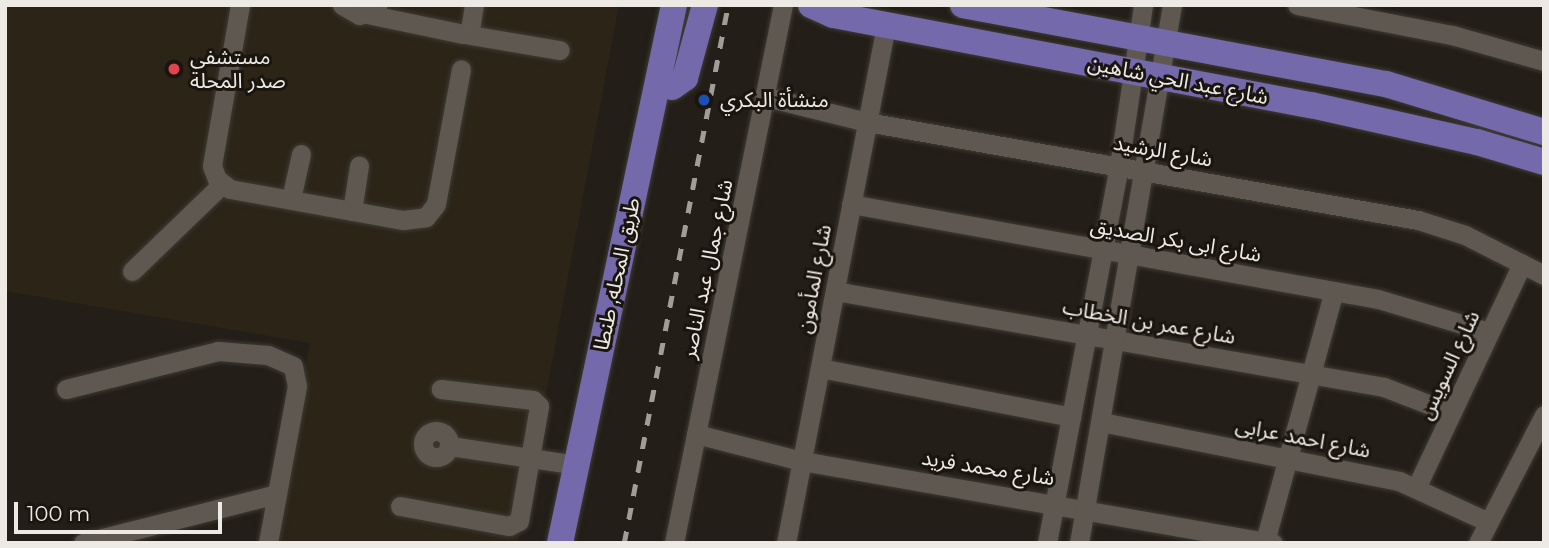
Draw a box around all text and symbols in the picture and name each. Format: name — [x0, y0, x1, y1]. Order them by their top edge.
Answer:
place label: مستشفى صدر المحلة — [190, 44, 286, 94]
street label: شارع عبد الحي شاهين — [1086, 50, 1270, 110]
marker: مستشفى صدر المحلة — [164, 59, 184, 79]
place label: منشأة البكري — [720, 87, 829, 113]
marker: منشأة البكري — [694, 90, 714, 110]
street label: شارع الرشيد — [1112, 130, 1214, 172]
street label: شارع جمال عبد الناصر — [676, 177, 738, 361]
street label: طريق المحله, طنطا — [589, 195, 645, 353]
street label: شارع ابى بكر الصديق — [1089, 213, 1263, 267]
street label: شارع المأمون — [791, 222, 837, 336]
street label: شارع عمر بن الخطاب — [1061, 294, 1237, 350]
street label: شارع السويس — [1413, 306, 1485, 424]
street label: شارع احمد عرابى — [1233, 413, 1373, 463]
street label: شارع محمد فريد — [920, 445, 1056, 491]
scale bar — [18, 489, 226, 532]
text: 100 m — [27, 501, 90, 526]

